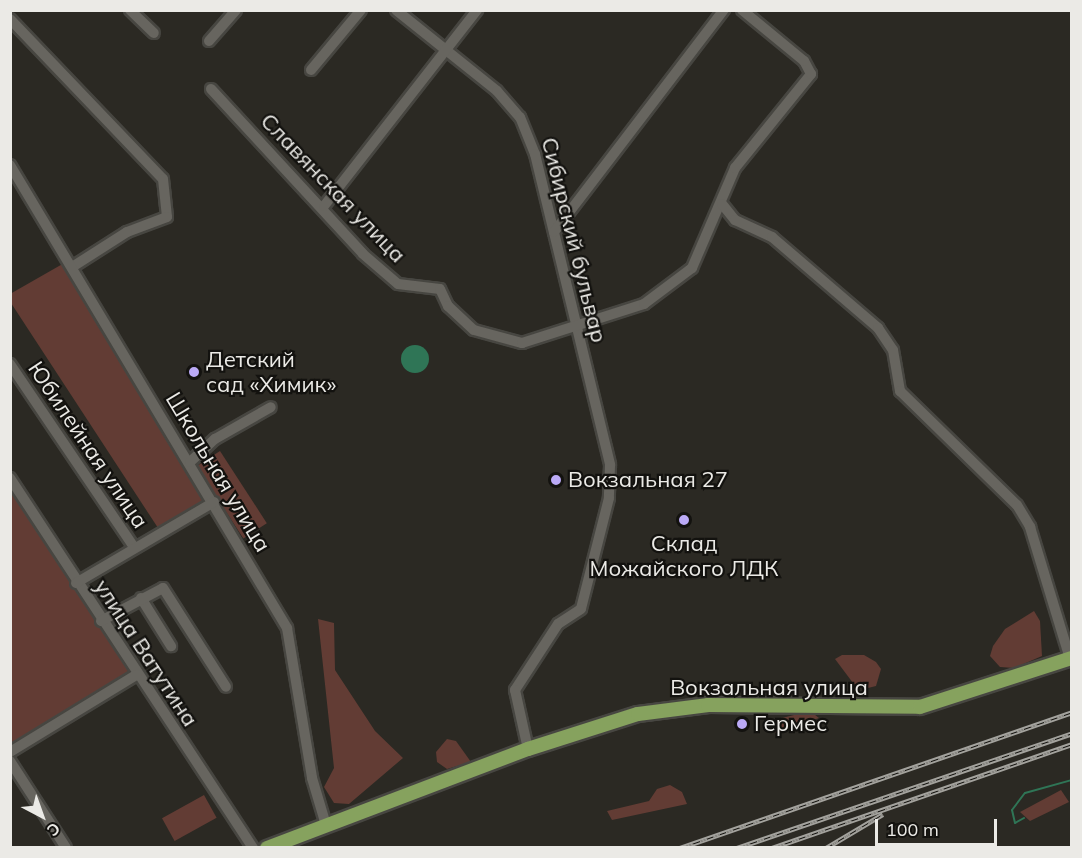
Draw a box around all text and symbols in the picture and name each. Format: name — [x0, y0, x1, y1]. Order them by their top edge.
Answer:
street label: Славянская улица — [255, 108, 411, 268]
street label: Сибирский бульвар — [536, 135, 612, 345]
place label: Детский сад «Химик» — [206, 346, 336, 398]
street label: Юбилейная улица — [22, 357, 154, 533]
marker: Детский сад «Химик» — [187, 365, 201, 379]
street label: Школьная улица — [160, 387, 276, 557]
place label: Вокзальная 27 — [568, 467, 728, 493]
marker: Вокзальная 27 — [549, 473, 563, 487]
marker: Склад Можайского ЛДК — [677, 513, 691, 527]
place label: Склад Можайского ЛДК — [590, 530, 778, 582]
street label: улица Ватутина — [89, 575, 203, 731]
street label: Вокзальная улица — [670, 675, 868, 701]
place label: Гермес — [754, 711, 827, 737]
marker: Гермес — [735, 717, 749, 731]
north arrow — [12, 786, 72, 846]
scale bar — [878, 807, 1000, 845]
text: С — [43, 818, 65, 841]
text: 100 m — [886, 818, 939, 841]

